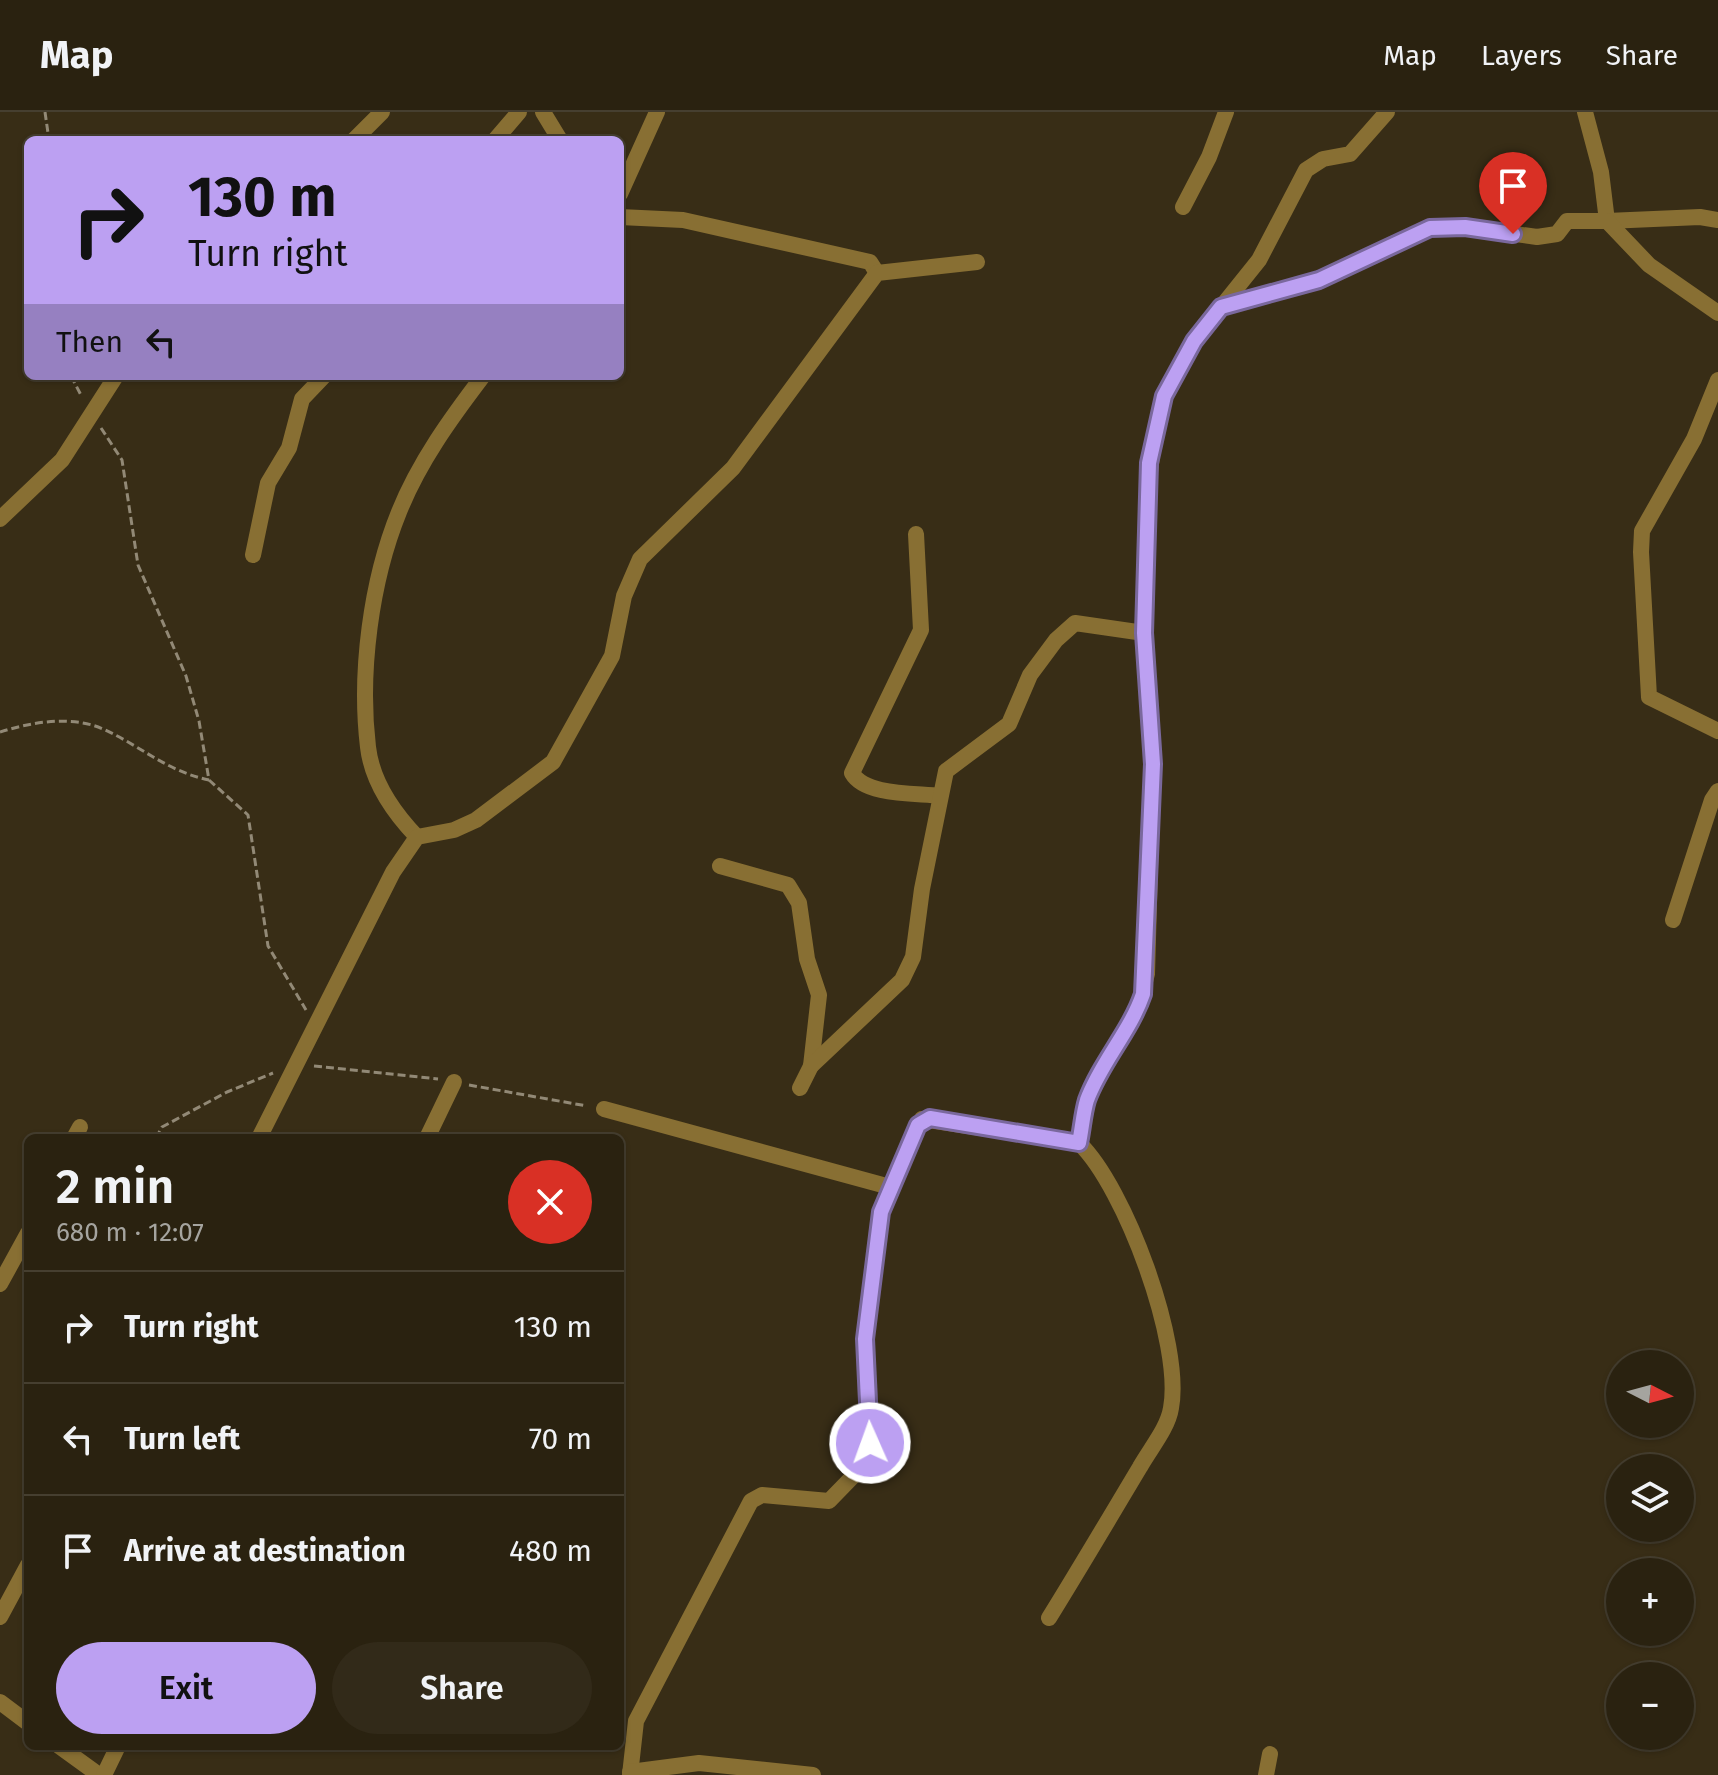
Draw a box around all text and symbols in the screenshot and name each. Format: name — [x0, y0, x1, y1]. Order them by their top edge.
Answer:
text: Map — [40, 32, 113, 78]
text: Map — [1383, 39, 1437, 72]
text: Layers — [1481, 39, 1562, 72]
text: Share — [1606, 39, 1678, 72]
pin — [1479, 152, 1547, 234]
text: 130 m — [188, 164, 336, 231]
icon: arrive — [1491, 164, 1535, 208]
icon: right — [56, 168, 160, 272]
text: Turn right — [188, 232, 348, 276]
icon: left — [139, 320, 183, 364]
text: Then — [56, 324, 123, 360]
text: 2 min — [56, 1158, 174, 1216]
button: close — [508, 1160, 592, 1244]
text: 680 m · 12:07 — [56, 1217, 204, 1248]
icon: right — [56, 1305, 100, 1349]
text: Turn right — [124, 1309, 259, 1345]
text: 130 m — [514, 1309, 592, 1345]
north arrow — [1606, 1350, 1694, 1438]
map controls — [1606, 1350, 1694, 1750]
position arrow — [828, 1401, 912, 1485]
icon: left — [56, 1417, 100, 1461]
text: Turn left — [124, 1421, 240, 1457]
text: 70 m — [529, 1421, 592, 1457]
button: layers — [1606, 1454, 1694, 1542]
icon: arrive — [56, 1529, 100, 1573]
text: Arrive at destination — [124, 1533, 406, 1569]
text: 480 m — [509, 1533, 592, 1569]
button: + — [1606, 1558, 1694, 1646]
button: Exit — [56, 1642, 316, 1734]
button: Share — [332, 1642, 592, 1734]
button: − — [1606, 1662, 1694, 1750]

